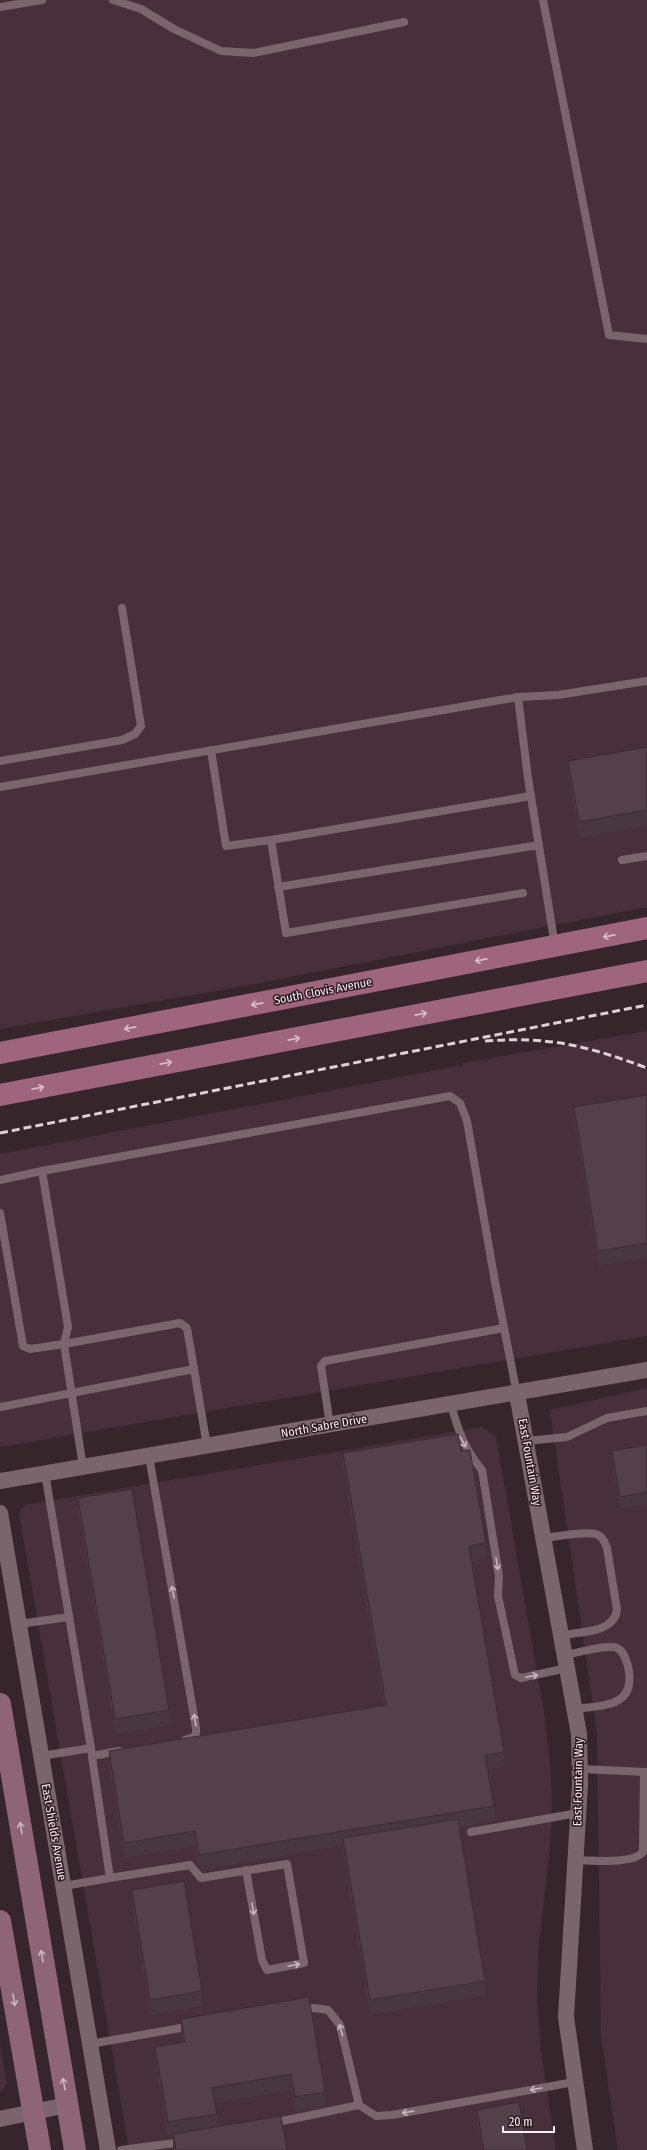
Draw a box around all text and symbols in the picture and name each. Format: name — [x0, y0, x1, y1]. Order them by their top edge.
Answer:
one-way arrow — [603, 932, 616, 940]
one-way arrow — [475, 957, 488, 965]
street label: South Clovis Avenue — [273, 975, 373, 1007]
one-way arrow — [251, 1000, 264, 1008]
one-way arrow — [414, 1010, 427, 1018]
one-way arrow — [123, 1025, 136, 1033]
one-way arrow — [287, 1035, 300, 1043]
one-way arrow — [159, 1059, 172, 1067]
one-way arrow — [31, 1084, 44, 1092]
street label: North Sabre Drive — [280, 1412, 368, 1440]
street label: East Fountain Way — [515, 1417, 545, 1507]
one-way arrow — [459, 1436, 467, 1448]
one-way arrow — [493, 1558, 501, 1571]
one-way arrow — [169, 1586, 177, 1599]
one-way arrow — [525, 1672, 538, 1680]
one-way arrow — [191, 1714, 199, 1727]
street label: East Fountain Way — [570, 1737, 586, 1826]
street label: East Shields Avenue — [39, 1783, 69, 1882]
one-way arrow — [16, 1821, 24, 1834]
one-way arrow — [249, 1902, 257, 1915]
one-way arrow — [38, 1950, 46, 1963]
one-way arrow — [287, 1960, 300, 1968]
one-way arrow — [10, 1993, 18, 2006]
one-way arrow — [337, 2024, 344, 2037]
one-way arrow — [59, 2078, 67, 2091]
one-way arrow — [530, 2085, 543, 2093]
scale bar — [503, 2108, 554, 2134]
one-way arrow — [402, 2109, 415, 2117]
text: 20 m — [509, 2115, 533, 2129]

